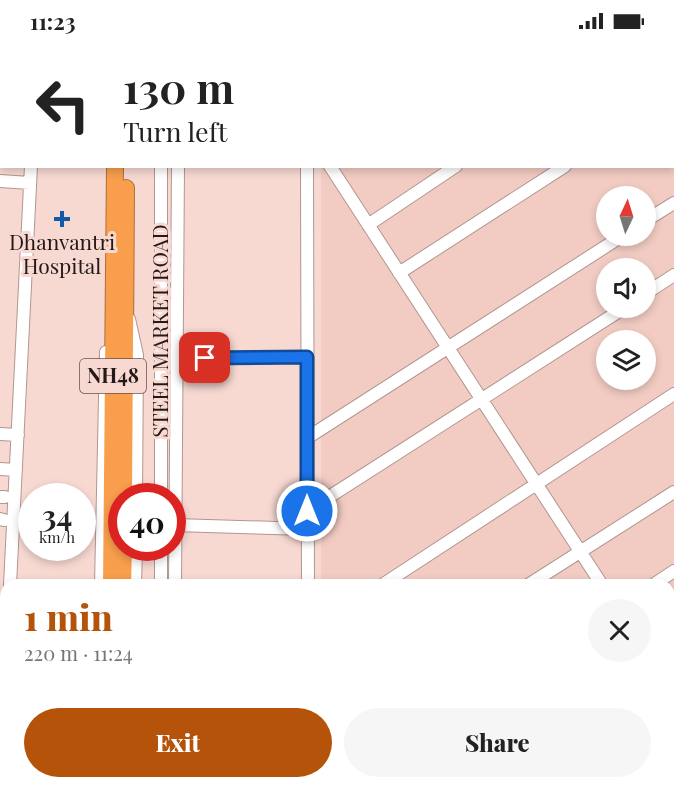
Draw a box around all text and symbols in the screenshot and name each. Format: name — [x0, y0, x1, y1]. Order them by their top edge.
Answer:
text: 11:23 — [30, 6, 75, 36]
text: 130 m — [123, 59, 234, 115]
icon: left — [24, 66, 102, 144]
text: Turn left — [123, 113, 227, 149]
north arrow — [596, 186, 656, 246]
map controls — [596, 186, 656, 390]
marker: Dhanvantri Hospital — [53, 210, 71, 228]
street label: STEEL MARKET ROAD — [145, 224, 173, 438]
place label: Dhanvantri Hospital — [9, 227, 115, 279]
button: sound — [596, 258, 656, 318]
button: layers — [596, 330, 656, 390]
pin — [179, 332, 230, 383]
icon: arrive — [188, 341, 221, 374]
road number: NH48 — [80, 359, 146, 393]
position arrow — [275, 479, 339, 543]
speed limit sign: 40 — [108, 483, 186, 561]
text: 34 — [42, 495, 72, 535]
text: km/h — [39, 527, 75, 547]
text: 1 min — [24, 592, 113, 640]
button: close — [588, 599, 651, 662]
text: 220 m · 11:24 — [24, 639, 133, 666]
button: Exit — [24, 708, 332, 777]
button: Share — [344, 708, 651, 777]

